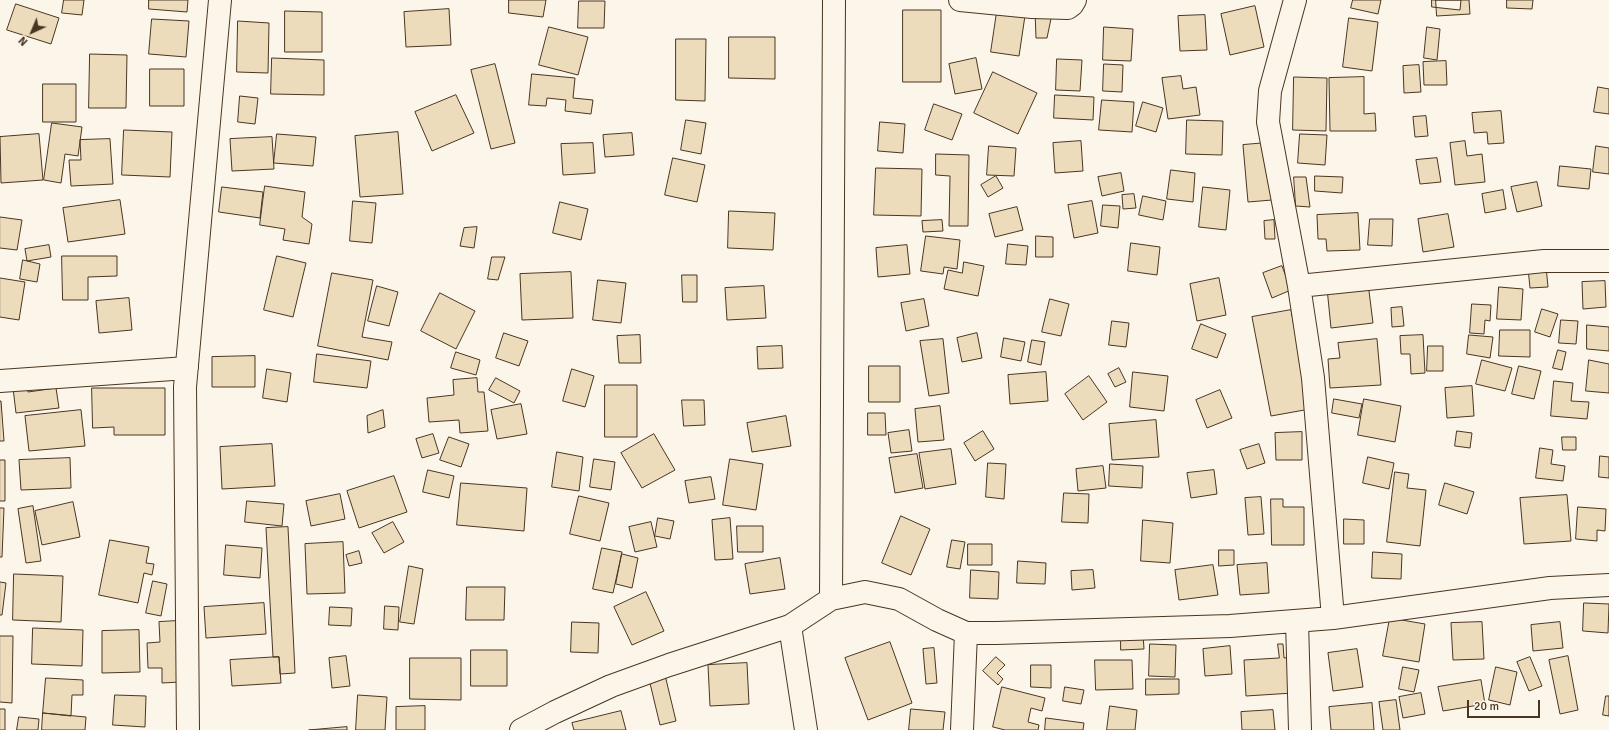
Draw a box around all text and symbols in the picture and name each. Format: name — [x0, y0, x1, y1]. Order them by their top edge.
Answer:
north arrow — [12, 12, 52, 52]
text: N — [16, 34, 31, 48]
scale bar — [1469, 692, 1542, 718]
text: 20 m — [1474, 699, 1499, 714]

